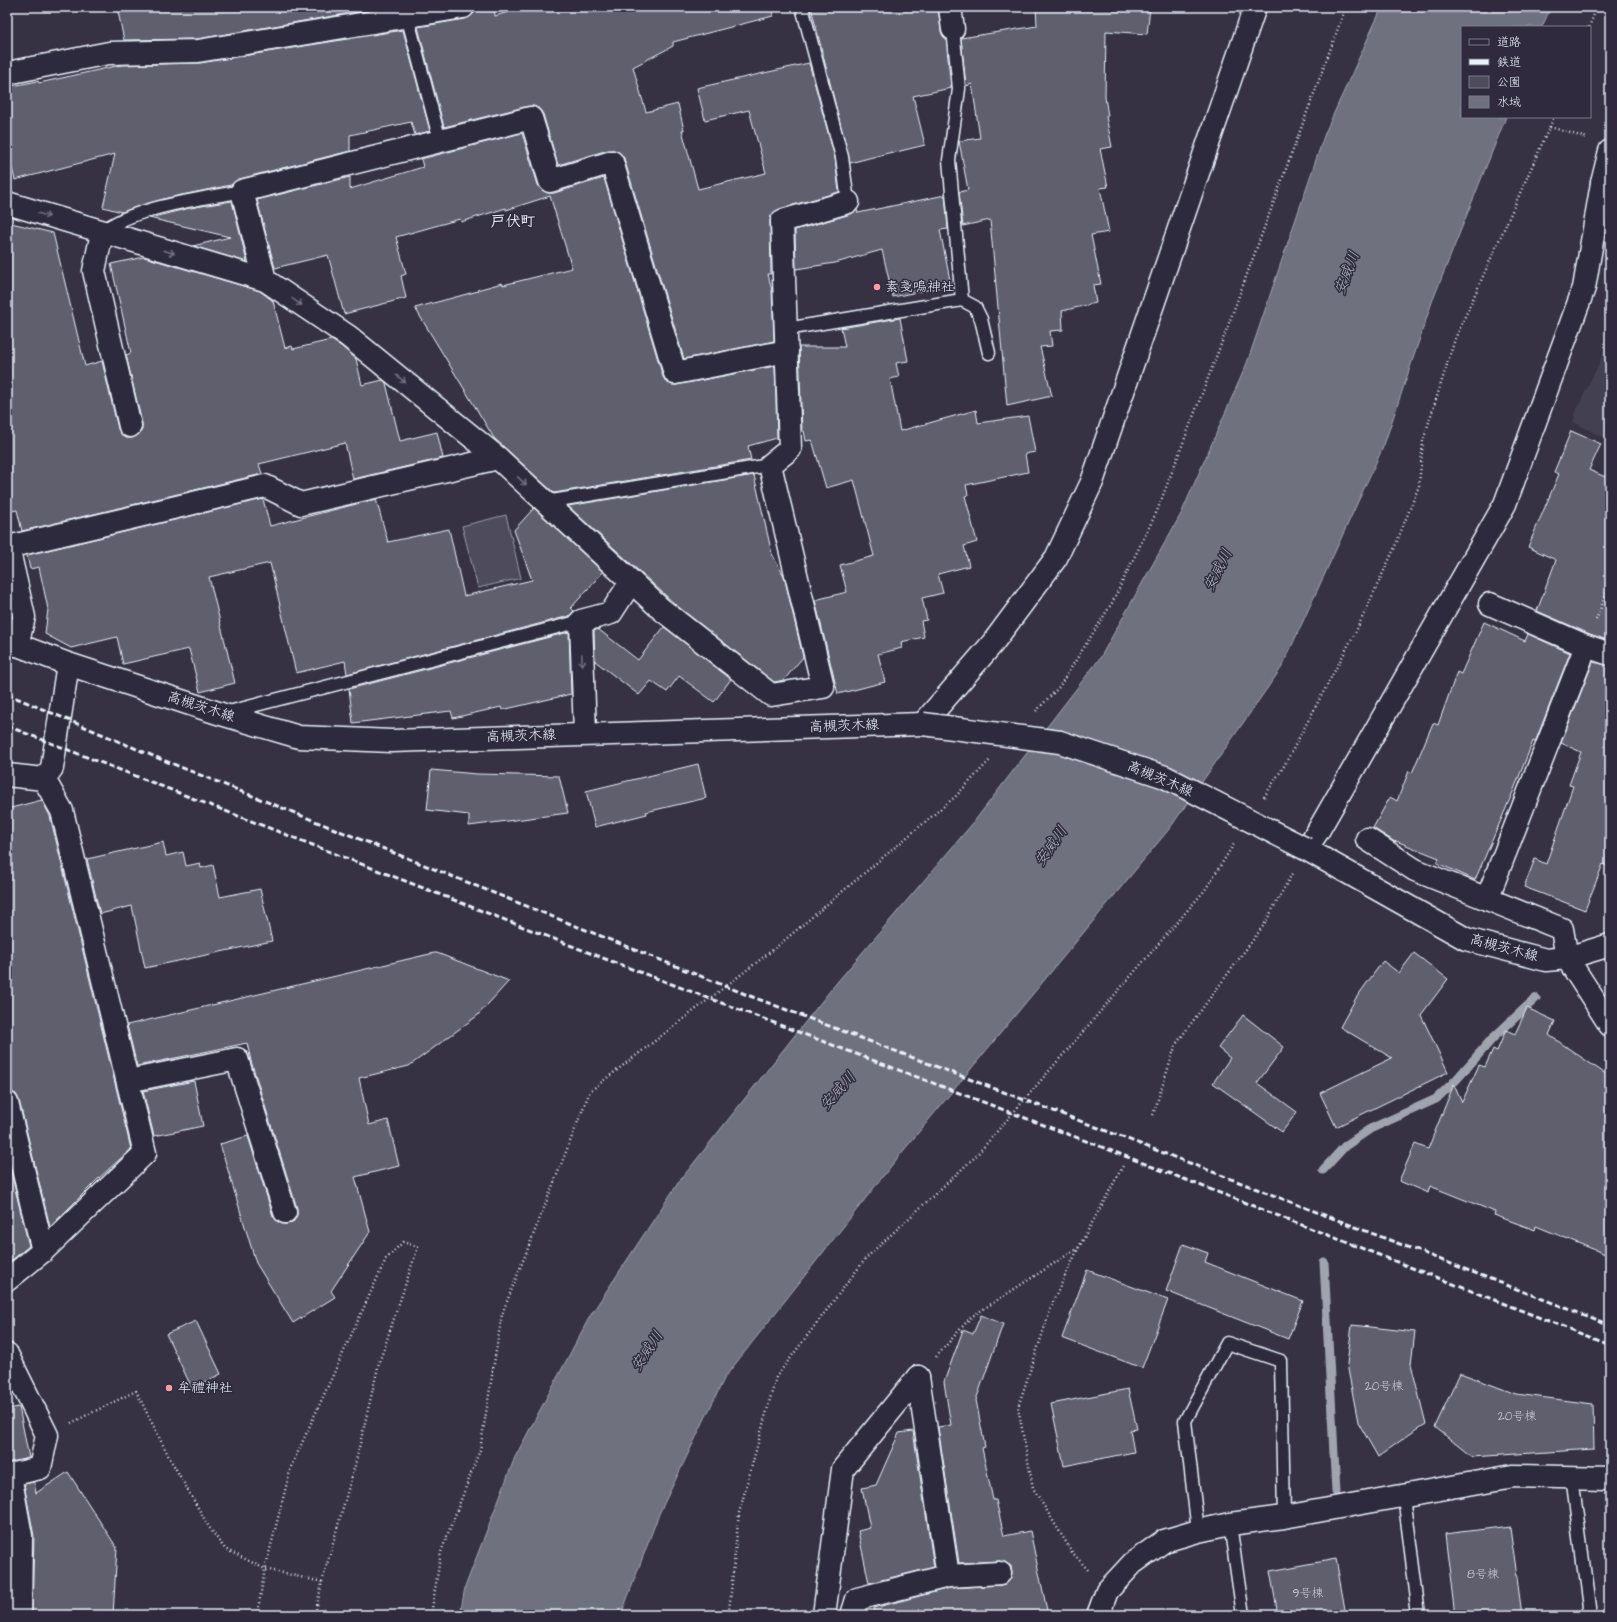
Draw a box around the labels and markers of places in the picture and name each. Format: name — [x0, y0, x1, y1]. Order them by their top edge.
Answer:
place label: 素戔嗚神社 — [885, 277, 955, 297]
marker: 素戔嗚神社 — [872, 282, 882, 292]
place label: 牟禮神社 — [177, 1378, 233, 1398]
marker: 牟禮神社 — [164, 1383, 174, 1393]

